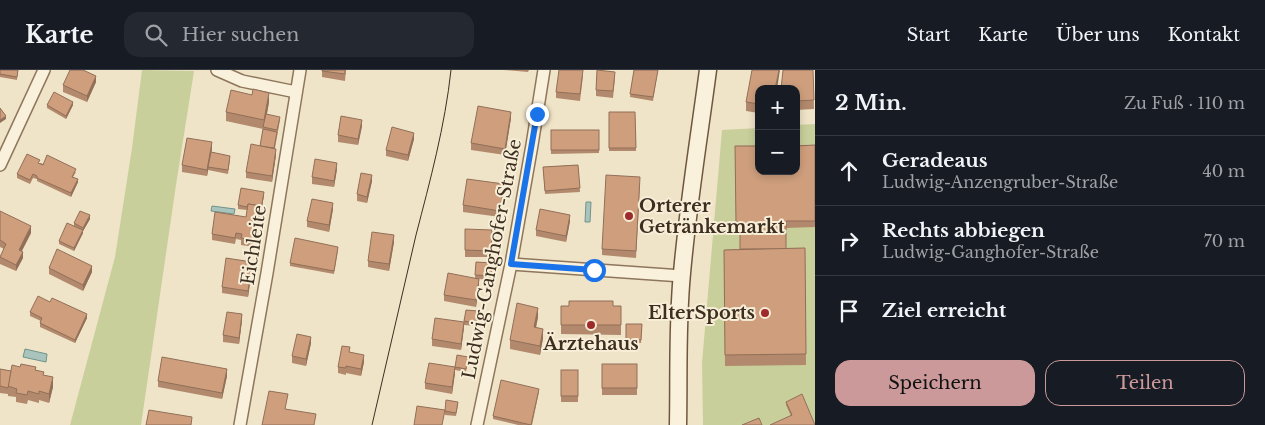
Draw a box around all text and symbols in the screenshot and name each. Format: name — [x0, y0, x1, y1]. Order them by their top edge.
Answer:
search box — [124, 12, 474, 57]
text: Karte — [25, 20, 94, 49]
icon: search — [142, 21, 170, 49]
text: Hier suchen — [182, 23, 299, 46]
text: Start — [907, 24, 950, 46]
text: Karte — [978, 24, 1028, 46]
text: Über uns — [1056, 24, 1140, 46]
text: Kontakt — [1168, 24, 1240, 46]
map controls — [755, 85, 800, 175]
button: + — [755, 85, 800, 130]
text: 2 Min. — [835, 90, 907, 116]
text: Zu Fuß · 110 m — [1124, 93, 1245, 113]
route end — [526, 103, 549, 126]
button: − — [755, 130, 800, 175]
street label: Ludwig-Ganghofer-Straße — [458, 137, 526, 381]
text: Geradeaus — [882, 149, 988, 172]
icon: ahead — [835, 157, 863, 185]
text: 40 m — [1202, 161, 1245, 181]
text: Ludwig-Anzengruber-Straße — [882, 172, 1118, 192]
place label: Orterer Getränkemarkt — [639, 195, 785, 238]
street label: Eichleite — [237, 203, 271, 287]
marker: Orterer Getränkemarkt — [623, 210, 635, 222]
text: Rechts abbiegen — [882, 219, 1045, 242]
icon: right — [835, 227, 863, 255]
text: 70 m — [1204, 231, 1245, 251]
text: Ludwig-Ganghofer-Straße — [882, 242, 1099, 262]
route start — [583, 259, 606, 282]
icon: arrive — [835, 297, 863, 325]
text: Ziel erreicht — [882, 299, 1006, 322]
place label: ElterSports — [648, 302, 755, 324]
marker: ElterSports — [759, 307, 771, 319]
marker: Ärztehaus — [585, 319, 597, 331]
place label: Ärztehaus — [542, 332, 639, 355]
button: Speichern — [835, 360, 1035, 406]
button: Teilen — [1045, 360, 1245, 406]

